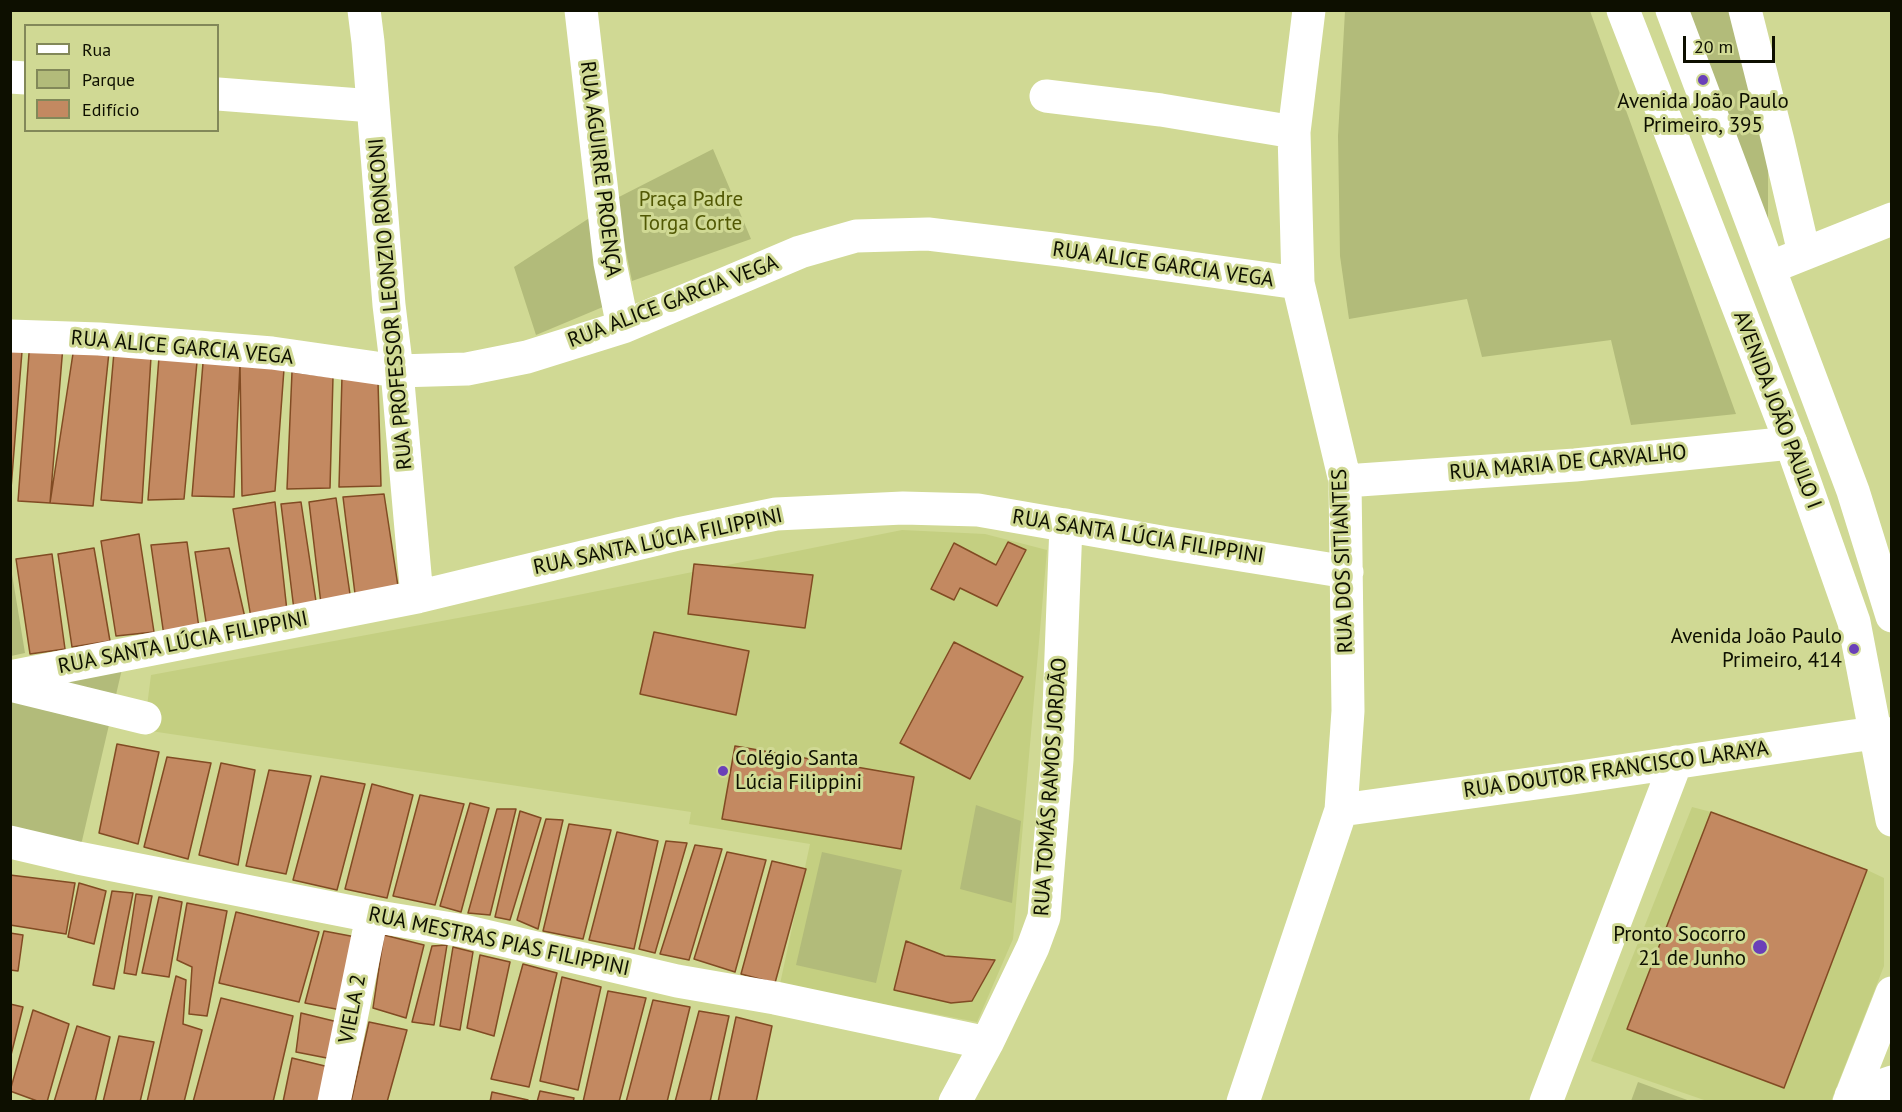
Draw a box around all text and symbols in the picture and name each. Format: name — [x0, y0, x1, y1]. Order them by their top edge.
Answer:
legend — [24, 24, 219, 132]
scale bar — [1686, 24, 1778, 62]
text: 20 m — [1694, 35, 1733, 58]
text: Rua — [82, 38, 111, 61]
street label: RUA AGUIRRE PROENÇA — [574, 60, 626, 278]
text: Parque — [82, 68, 135, 91]
marker: Avenida João Paulo Primeiro, 395 — [1696, 73, 1710, 87]
place label: Avenida João Paulo Primeiro, 395 — [1617, 89, 1789, 139]
text: Edifício — [82, 98, 139, 121]
street label: RUA PROFESSOR LEONZIO RONCONI — [364, 137, 418, 471]
park label: Praça Padre Torga Corte — [639, 187, 743, 237]
street label: RUA ALICE GARCIA VEGA — [1051, 237, 1275, 293]
street label: RUA ALICE GARCIA VEGA — [564, 250, 782, 354]
street label: AVENIDA JOÃO PAULO I — [1728, 308, 1826, 512]
street label: RUA ALICE GARCIA VEGA — [70, 326, 294, 370]
street label: RUA MARIA DE CARVALHO — [1448, 440, 1688, 486]
street label: RUA DOS SITIANTES — [1327, 468, 1359, 654]
street label: RUA SANTA LÚCIA FILIPPINI — [531, 503, 785, 581]
street label: RUA SANTA LÚCIA FILIPPINI — [1011, 505, 1265, 569]
street label: RUA SANTA LÚCIA FILIPPINI — [56, 606, 310, 680]
place label: Avenida João Paulo Primeiro, 414 — [1671, 624, 1842, 674]
marker: Avenida João Paulo Primeiro, 414 — [1847, 642, 1861, 656]
street label: RUA TOMÁS RAMOS JORDÃO — [1029, 657, 1073, 917]
street label: RUA DOUTOR FRANCISCO LARAYA — [1462, 736, 1770, 804]
place label: Colégio Santa Lúcia Filippini — [735, 746, 862, 796]
marker: Colégio Santa Lúcia Filippini — [716, 764, 730, 778]
street label: RUA MESTRAS PIAS FILIPPINI — [366, 902, 632, 982]
place label: Pronto Socorro 21 de Junho — [1613, 922, 1746, 972]
marker: Pronto Socorro 21 de Junho — [1751, 938, 1769, 956]
street label: VIELA 2 — [334, 972, 372, 1046]

